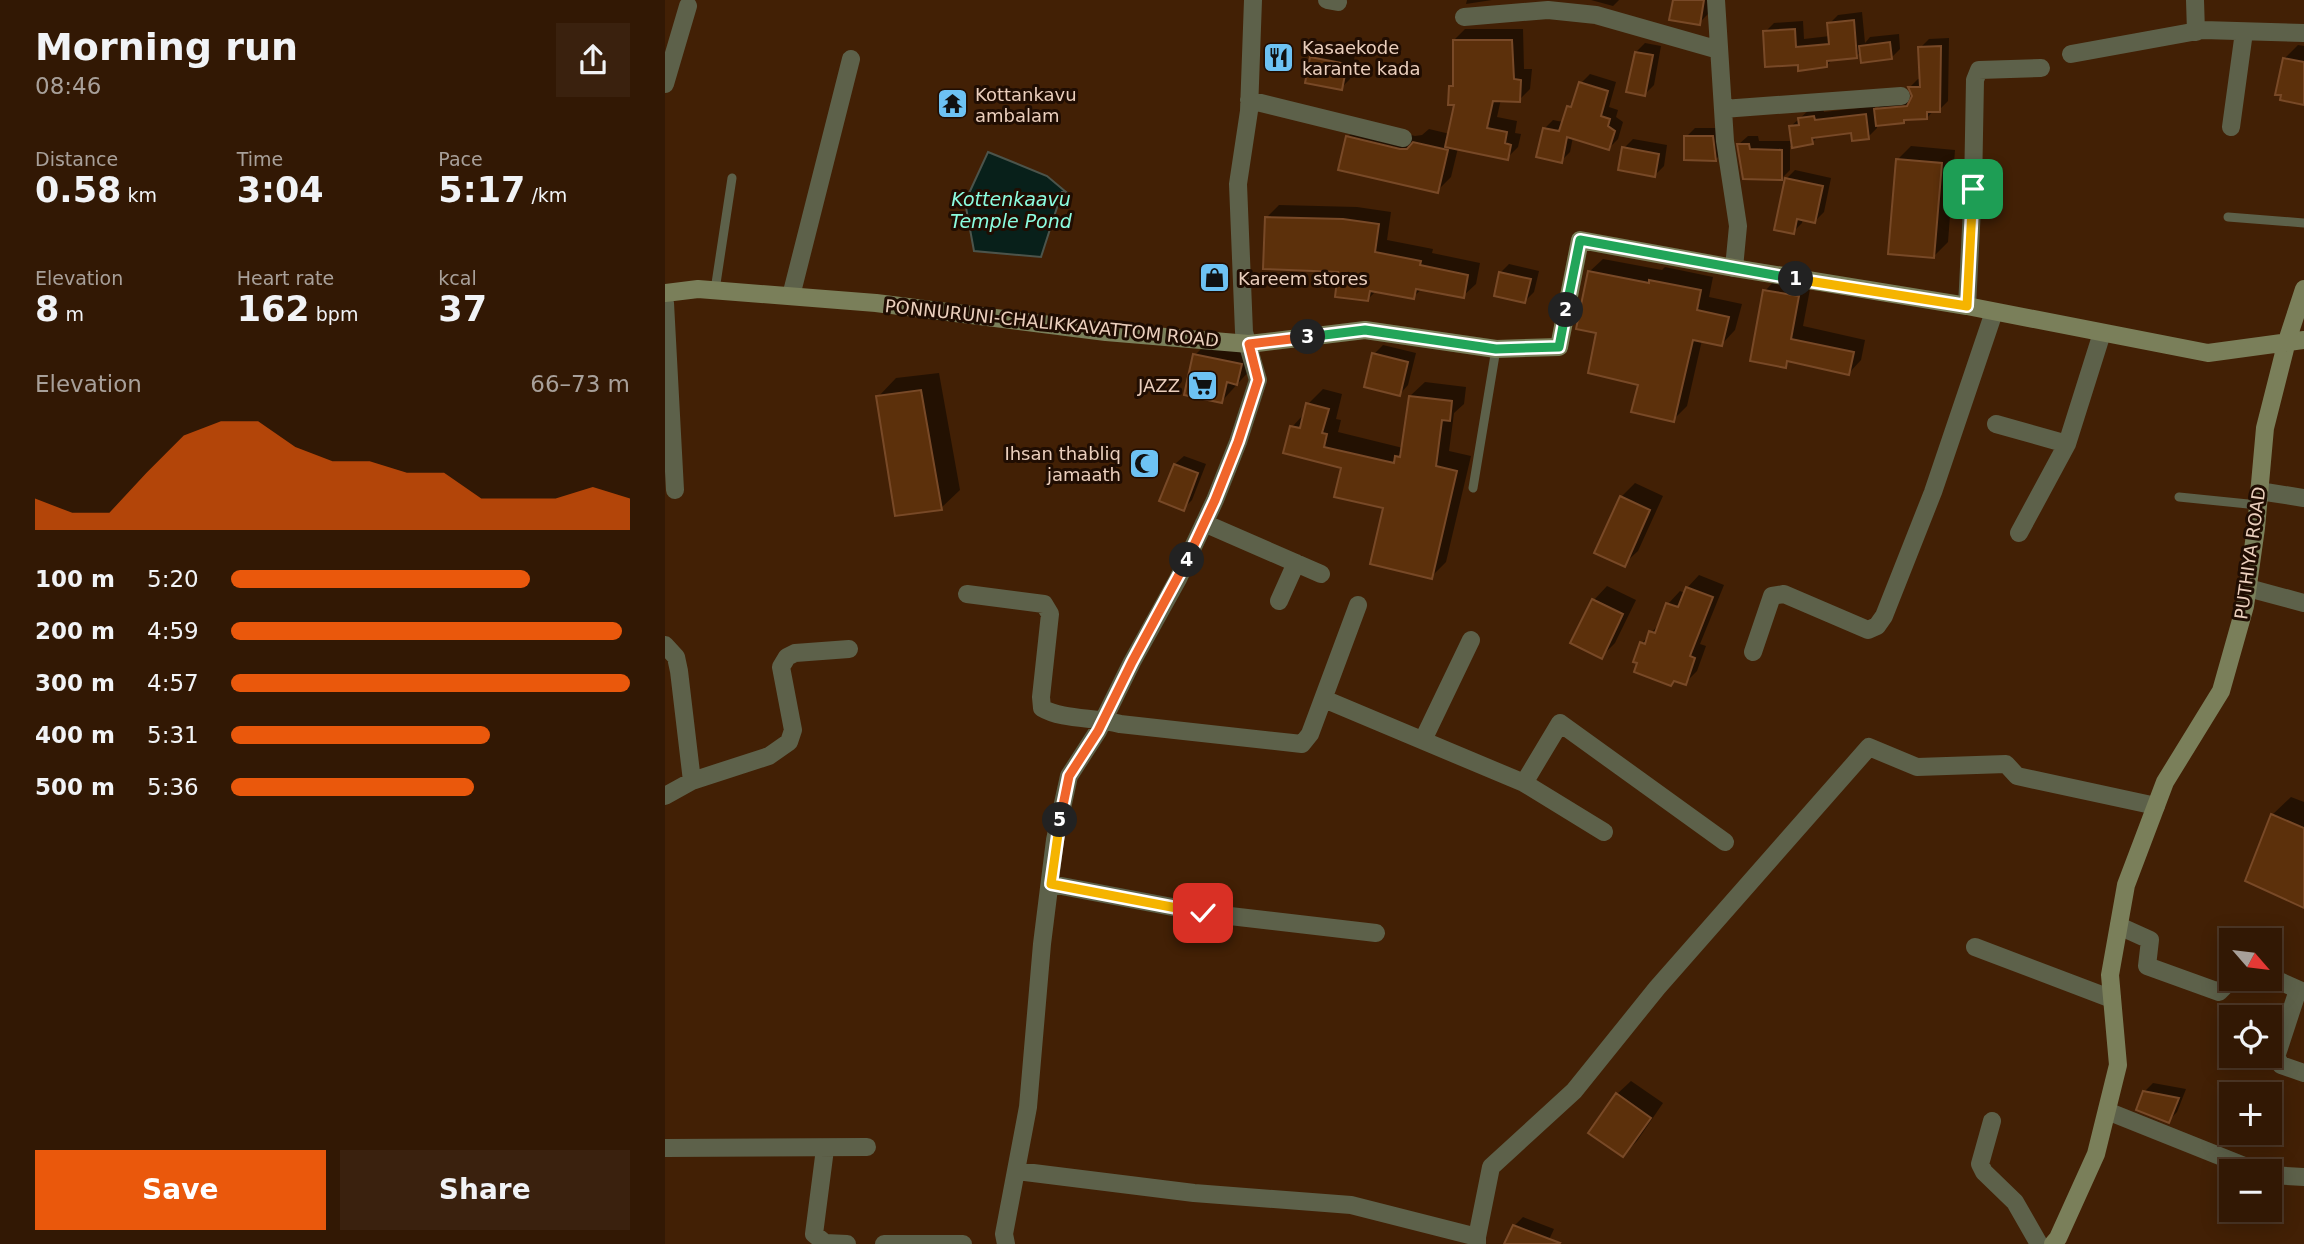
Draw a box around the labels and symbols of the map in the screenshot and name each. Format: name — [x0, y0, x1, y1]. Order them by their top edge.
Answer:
place label: Kasaekode karante kada — [1302, 37, 1420, 79]
restaurant icon: Kasaekode karante kada — [1262, 40, 1296, 74]
place label: Kottankavu ambalam — [975, 84, 1077, 126]
temple icon: Kottankavu ambalam — [935, 87, 969, 121]
pin — [1943, 159, 2003, 219]
water label: Kottenkaavu Temple Pond — [950, 188, 1073, 232]
shop icon: Kareem stores — [1198, 261, 1232, 295]
pin: 1 — [1779, 262, 1813, 296]
place label: Kareem stores — [1238, 268, 1368, 289]
pin: 2 — [1549, 292, 1583, 328]
street label: PONNURUNI-CHALIKKAVATTOM ROAD — [884, 295, 1220, 351]
pin: 3 — [1291, 320, 1325, 354]
supermarket icon: JAZZ — [1186, 368, 1220, 402]
place label: JAZZ — [1137, 375, 1180, 396]
place label: Ihsan thabliq jamaath — [1004, 443, 1121, 485]
mosque icon: Ihsan thabliq jamaath — [1127, 446, 1161, 480]
street label: PUTHIYA ROAD — [2230, 485, 2270, 621]
pin: 4 — [1169, 542, 1205, 578]
pin: 5 — [1043, 802, 1077, 838]
pin — [1173, 883, 1233, 943]
north arrow — [2219, 928, 2282, 990]

